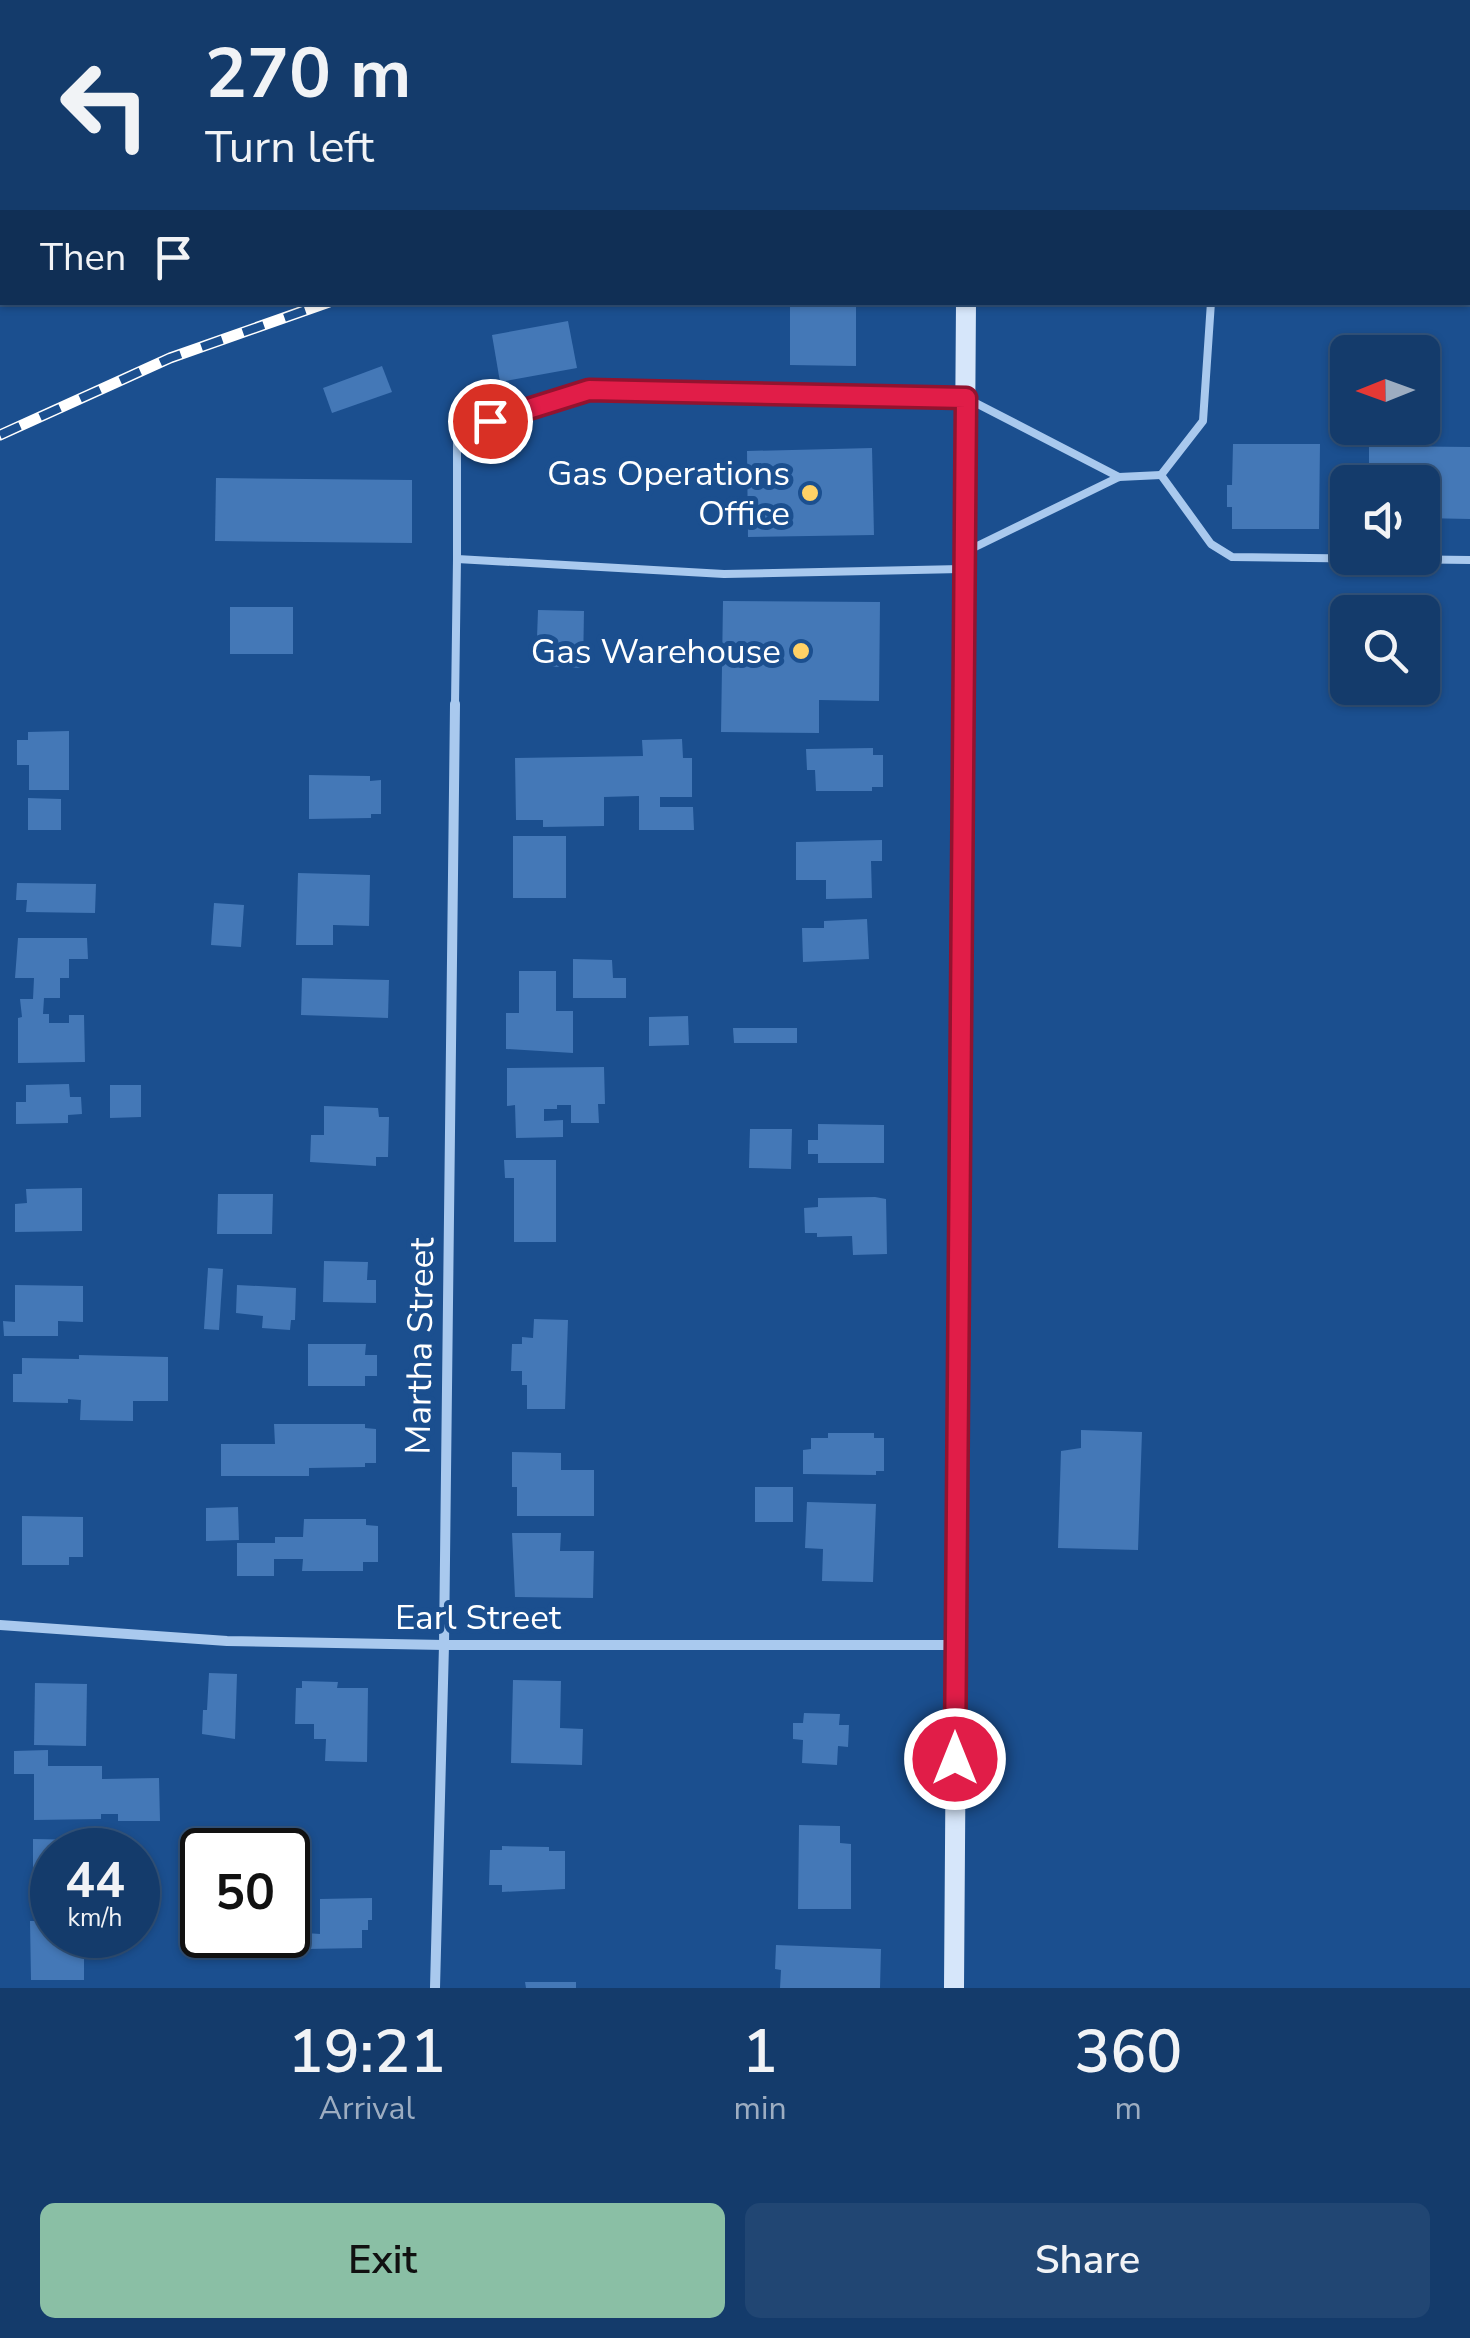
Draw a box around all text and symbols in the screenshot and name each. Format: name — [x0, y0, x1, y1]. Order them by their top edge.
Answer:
text: 270 m — [205, 26, 411, 122]
icon: left — [40, 40, 170, 170]
text: Turn left — [205, 117, 374, 178]
icon: arrive — [146, 230, 201, 285]
text: Then — [40, 232, 126, 283]
north arrow — [1330, 335, 1440, 445]
map controls — [1330, 335, 1440, 705]
pin — [448, 379, 533, 464]
icon: arrive — [463, 394, 518, 449]
place label: Gas Operations Office — [547, 450, 790, 537]
button: sound — [1330, 465, 1440, 575]
marker: Gas Operations Office — [799, 482, 821, 504]
button: search — [1330, 595, 1440, 705]
place label: Gas Warehouse — [531, 628, 781, 675]
marker: Gas Warehouse — [790, 640, 812, 662]
street label: Martha Street — [395, 1236, 445, 1455]
street label: Earl Street — [395, 1594, 562, 1641]
position arrow — [903, 1707, 1007, 1811]
speed limit sign: 50 — [180, 1828, 310, 1958]
text: 44 — [65, 1846, 125, 1915]
text: km/h — [67, 1901, 123, 1935]
text: 19:21 — [288, 2011, 446, 2093]
text: 1 — [742, 2011, 778, 2093]
text: 360 — [1074, 2011, 1182, 2093]
text: Arrival — [319, 2087, 415, 2130]
text: min — [734, 2087, 787, 2130]
text: m — [1115, 2087, 1142, 2130]
button: Exit — [40, 2203, 725, 2318]
button: Share — [745, 2203, 1430, 2318]

